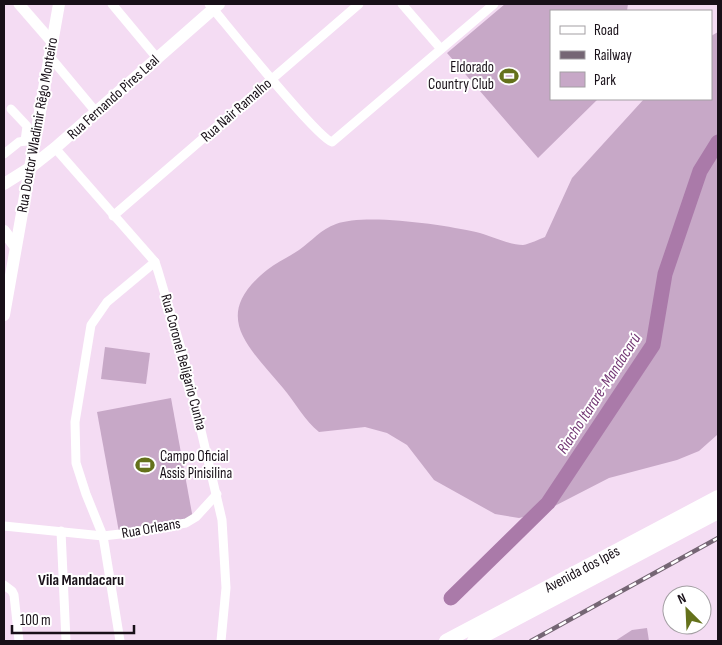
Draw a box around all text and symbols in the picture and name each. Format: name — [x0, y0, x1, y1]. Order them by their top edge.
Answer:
legend — [550, 10, 712, 100]
text: Road — [594, 21, 619, 40]
street label: Rua Doutor Wladimir Rêgo Monteiro — [13, 36, 62, 214]
text: Railway — [594, 46, 632, 65]
street label: Rua Fernando Pires Leal — [63, 51, 163, 144]
place label: Eldorado Country Club — [428, 58, 494, 94]
sports icon: Eldorado Country Club — [498, 65, 520, 87]
text: Park — [594, 71, 616, 90]
street label: Rua Nair Ramalho — [197, 74, 276, 146]
street label: Rua Coronel Beligario Cunha — [156, 292, 211, 433]
water label: Riacho Itararé-Mandacarú — [553, 330, 645, 457]
place label: Campo Oficial Assis Pinisilina — [159, 447, 232, 483]
sports icon: Campo Oficial Assis Pinisilina — [134, 454, 156, 476]
street label: Rua Orleans — [120, 514, 182, 543]
street label: Avenida dos Ipês — [540, 542, 623, 598]
district label: Vila Mandacaru — [38, 571, 124, 590]
north arrow — [662, 585, 712, 635]
text: N — [675, 589, 689, 608]
scale bar — [12, 602, 135, 634]
text: 100 m — [20, 611, 51, 630]

